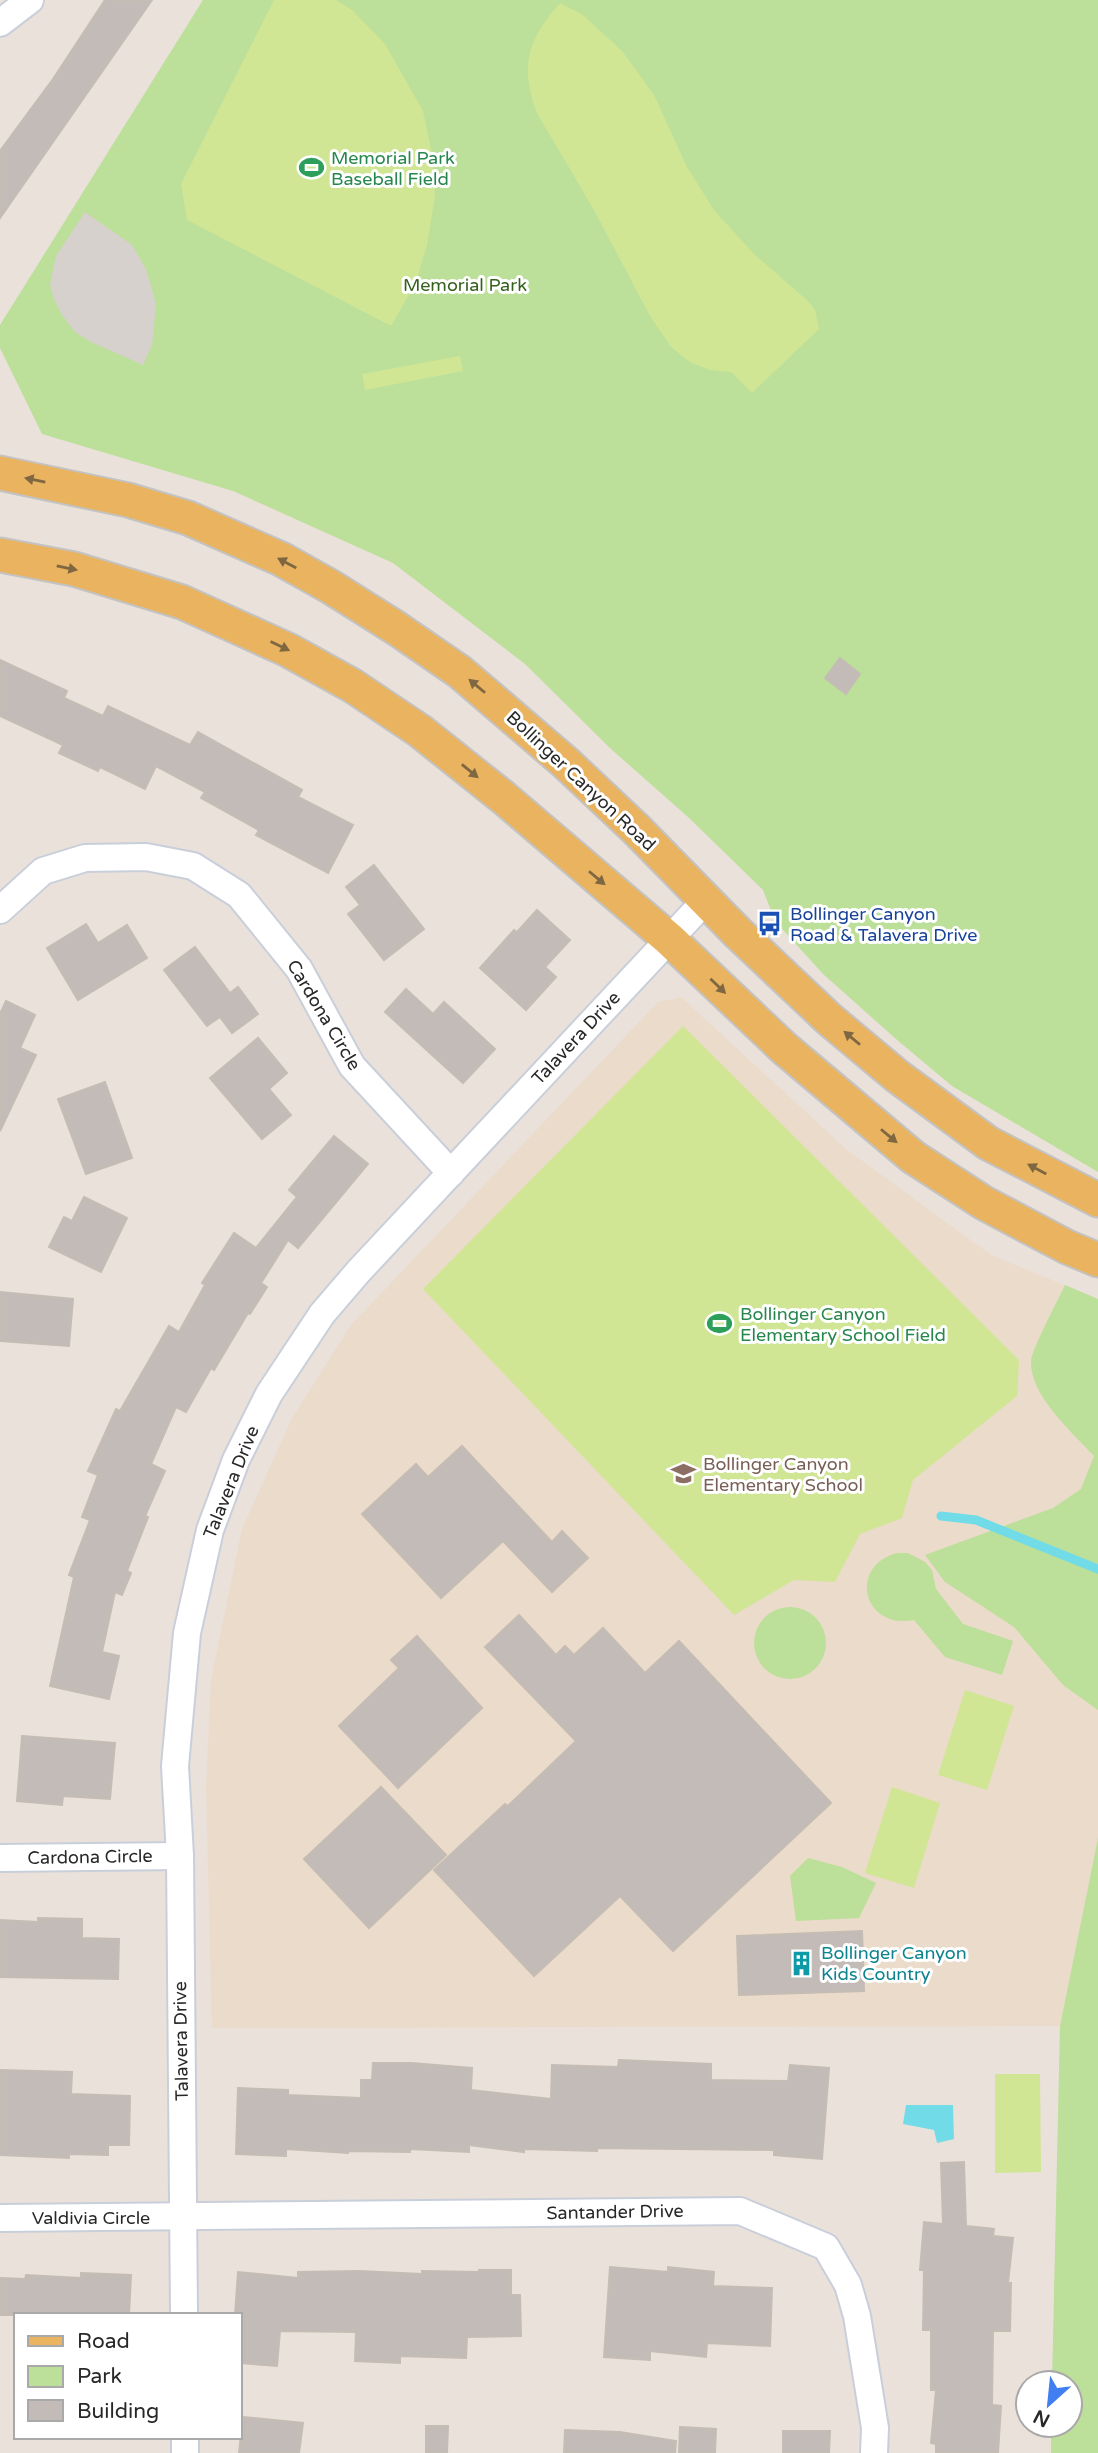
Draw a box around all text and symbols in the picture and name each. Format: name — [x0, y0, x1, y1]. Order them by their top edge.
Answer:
place label: Memorial Park Baseball Field — [331, 147, 455, 190]
sports icon: Memorial Park Baseball Field — [297, 154, 325, 182]
park label: Memorial Park — [403, 274, 527, 296]
one-way arrow — [24, 475, 46, 486]
one-way arrow — [276, 557, 296, 569]
one-way arrow — [56, 563, 78, 574]
one-way arrow — [270, 640, 290, 652]
one-way arrow — [468, 679, 486, 694]
street label: Bollinger Canyon Road — [502, 706, 660, 856]
one-way arrow — [460, 763, 478, 778]
one-way arrow — [588, 871, 606, 886]
place label: Bollinger Canyon Road & Talavera Drive — [790, 903, 977, 946]
bus stop icon: Bollinger Canyon Road & Talavera Drive — [756, 910, 784, 938]
street label: Cardona Circle — [282, 956, 366, 1074]
one-way arrow — [710, 977, 727, 994]
street label: Talavera Drive — [527, 987, 625, 1089]
one-way arrow — [844, 1031, 861, 1046]
one-way arrow — [879, 1129, 897, 1144]
one-way arrow — [1028, 1163, 1047, 1175]
place label: Bollinger Canyon Elementary School Field — [740, 1303, 946, 1346]
sports icon: Bollinger Canyon Elementary School Field — [706, 1310, 734, 1338]
street label: Talavera Drive — [198, 1422, 264, 1542]
place label: Bollinger Canyon Elementary School — [703, 1453, 863, 1496]
school or university icon: Bollinger Canyon Elementary School — [669, 1460, 697, 1488]
street label: Cardona Circle — [27, 1845, 153, 1869]
place label: Bollinger Canyon Kids Country — [821, 1942, 967, 1985]
building icon: Bollinger Canyon Kids Country — [787, 1949, 815, 1977]
street label: Talavera Drive — [169, 1981, 193, 2101]
street label: Santander Drive — [546, 2200, 684, 2224]
street label: Valdivia Circle — [32, 2207, 150, 2229]
legend — [14, 2313, 242, 2439]
text: Road — [77, 2329, 130, 2354]
text: Park — [77, 2364, 122, 2389]
north arrow — [1014, 2369, 1084, 2439]
text: Building — [77, 2399, 159, 2424]
text: N — [1030, 2405, 1054, 2432]

